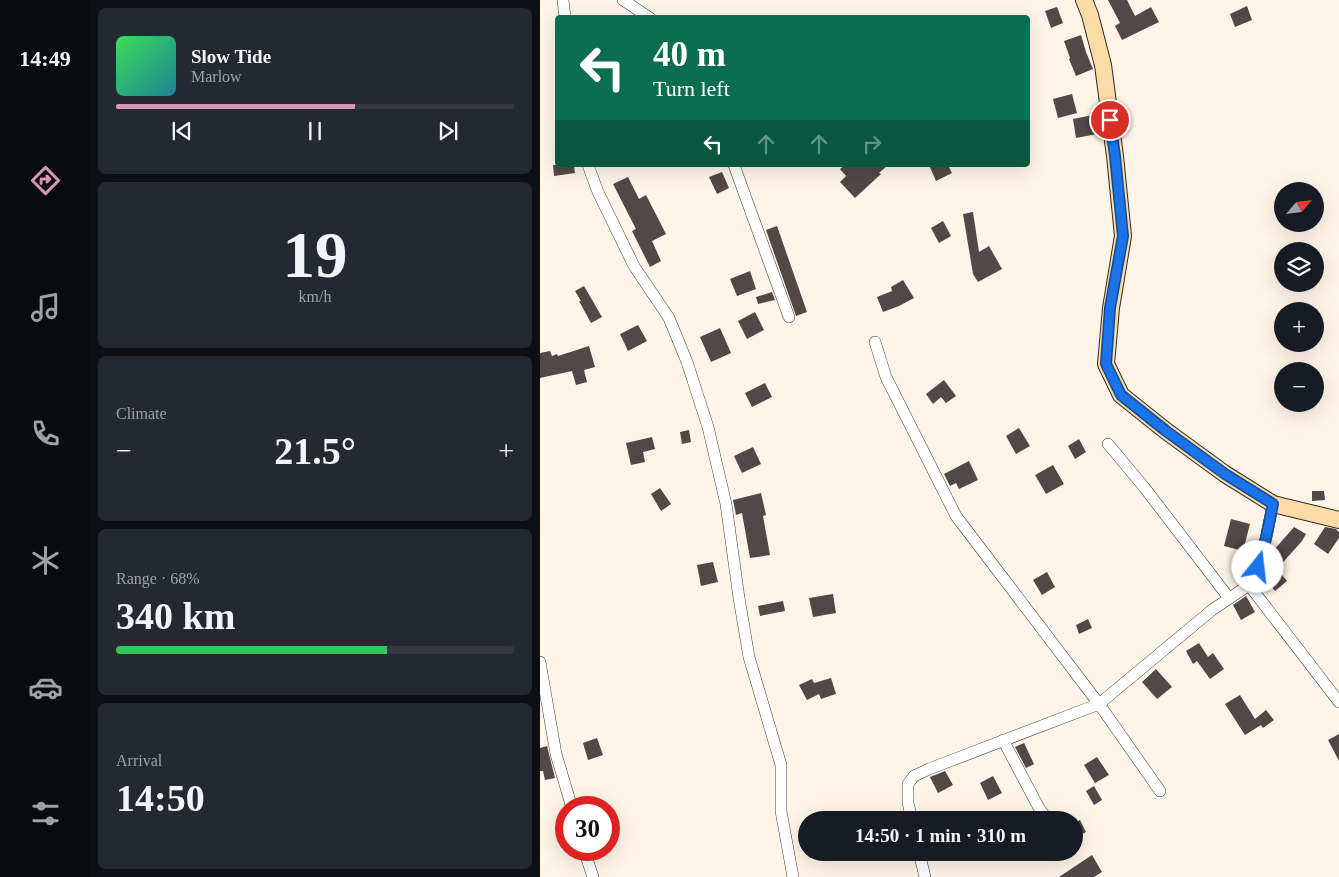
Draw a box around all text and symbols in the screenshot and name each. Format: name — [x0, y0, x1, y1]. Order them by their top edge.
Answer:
icon: left — [570, 35, 635, 100]
text: 40 m — [653, 35, 726, 74]
text: 14:49 — [19, 46, 71, 71]
text: Slow Tide — [191, 46, 271, 67]
text: Marlow — [191, 68, 242, 85]
text: Turn left — [653, 76, 730, 101]
pin — [1089, 99, 1131, 141]
icon: arrive — [1096, 106, 1124, 134]
icon: previous — [168, 117, 196, 145]
icon: pause — [301, 117, 329, 145]
icon: next — [434, 117, 462, 145]
icon: left — [699, 130, 727, 158]
icon: ahead — [752, 130, 780, 158]
icon: ahead — [805, 130, 833, 158]
icon: right — [858, 130, 886, 158]
icon: directions — [28, 163, 63, 198]
north arrow — [1274, 182, 1324, 232]
map controls — [1274, 182, 1324, 412]
text: 19 — [283, 219, 348, 291]
button: layers — [1274, 242, 1324, 292]
text: km/h — [299, 288, 331, 305]
icon: music — [28, 290, 63, 325]
button: + — [1274, 302, 1324, 352]
button: − — [1274, 362, 1324, 412]
text: Climate — [116, 405, 167, 422]
icon: phone — [28, 416, 63, 451]
text: 21.5° — [274, 430, 356, 472]
text: − — [116, 435, 132, 466]
text: + — [498, 435, 514, 466]
position arrow — [1231, 540, 1283, 592]
icon: climate — [28, 543, 63, 578]
text: Range · 68% — [116, 570, 200, 587]
text: 340 km — [116, 595, 235, 637]
icon: car — [28, 670, 63, 705]
text: Arrival — [116, 752, 162, 769]
text: 14:50 — [116, 777, 205, 819]
icon: filters — [28, 796, 63, 831]
speed limit sign: 30 — [555, 796, 620, 861]
text: 14:50 · 1 min · 310 m — [855, 825, 1026, 846]

